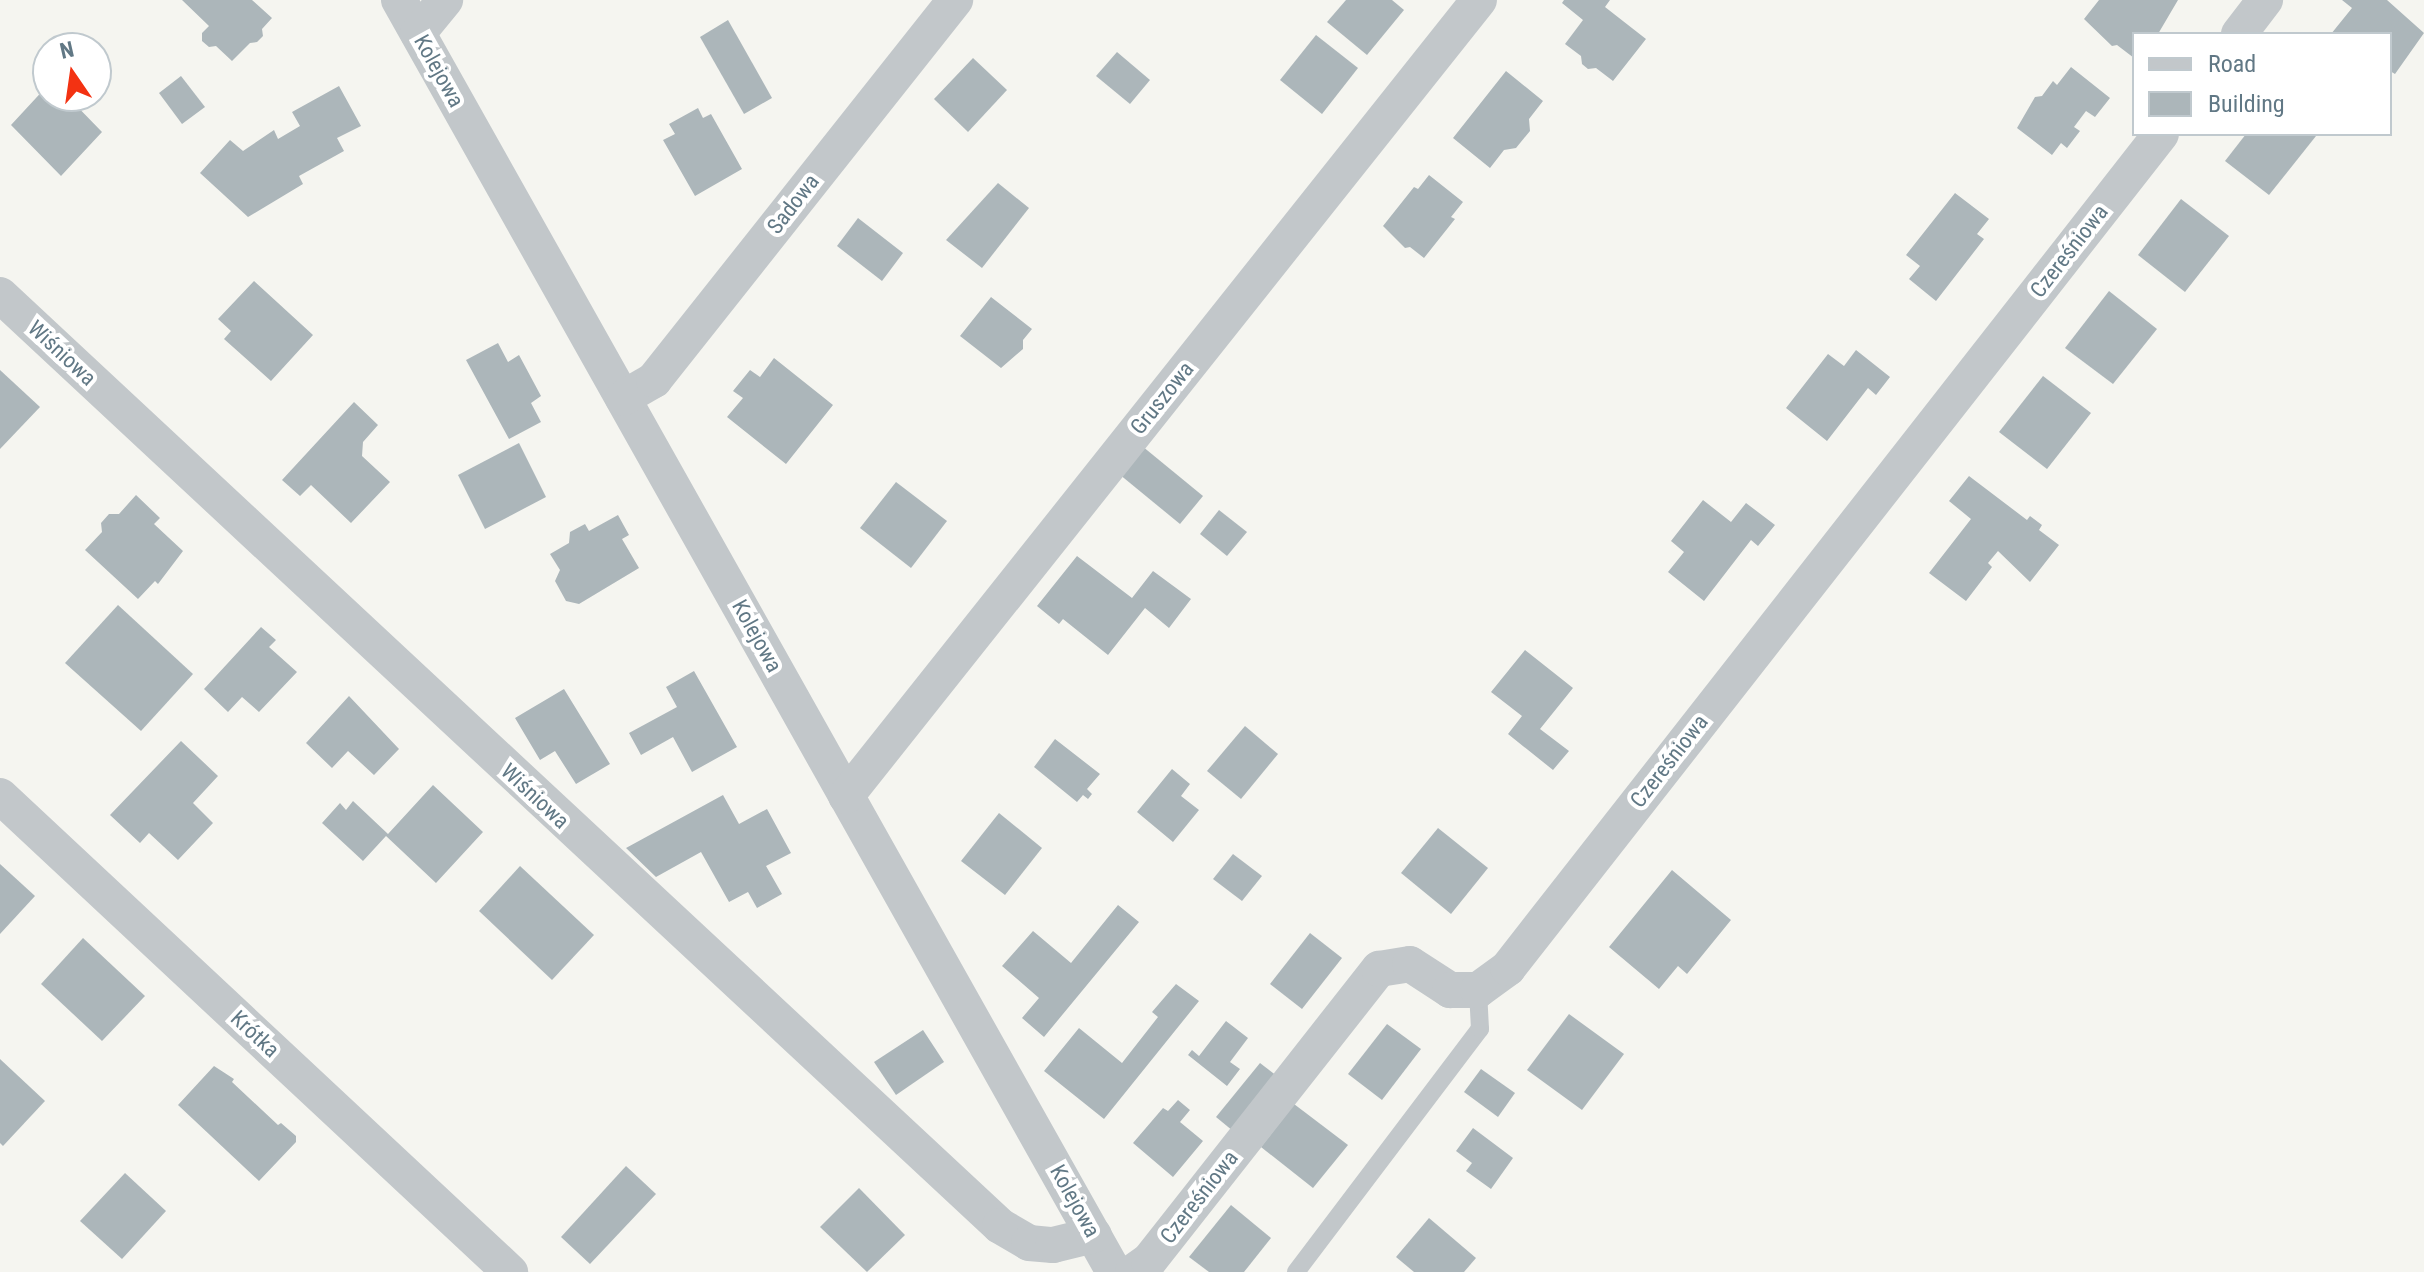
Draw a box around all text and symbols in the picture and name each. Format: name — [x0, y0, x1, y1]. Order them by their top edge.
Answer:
street label: Kolejowa — [408, 30, 470, 112]
north arrow — [32, 32, 112, 112]
legend — [2132, 32, 2392, 136]
text: N — [58, 36, 76, 64]
text: Road — [2208, 50, 2256, 78]
text: Building — [2208, 90, 2285, 118]
street label: Sadowa — [761, 169, 825, 239]
street label: Czereśniowa — [2025, 199, 2113, 303]
street label: Wiśniowa — [22, 315, 102, 391]
street label: Gruszowa — [1125, 356, 1199, 440]
street label: Kolejowa — [726, 595, 788, 677]
street label: Czereśniowa — [1625, 709, 1713, 813]
street label: Wiśniowa — [495, 758, 575, 834]
street label: Krótka — [225, 1005, 285, 1063]
street label: Czereśniowa — [1155, 1145, 1243, 1249]
street label: Kolejowa — [1044, 1160, 1106, 1242]

